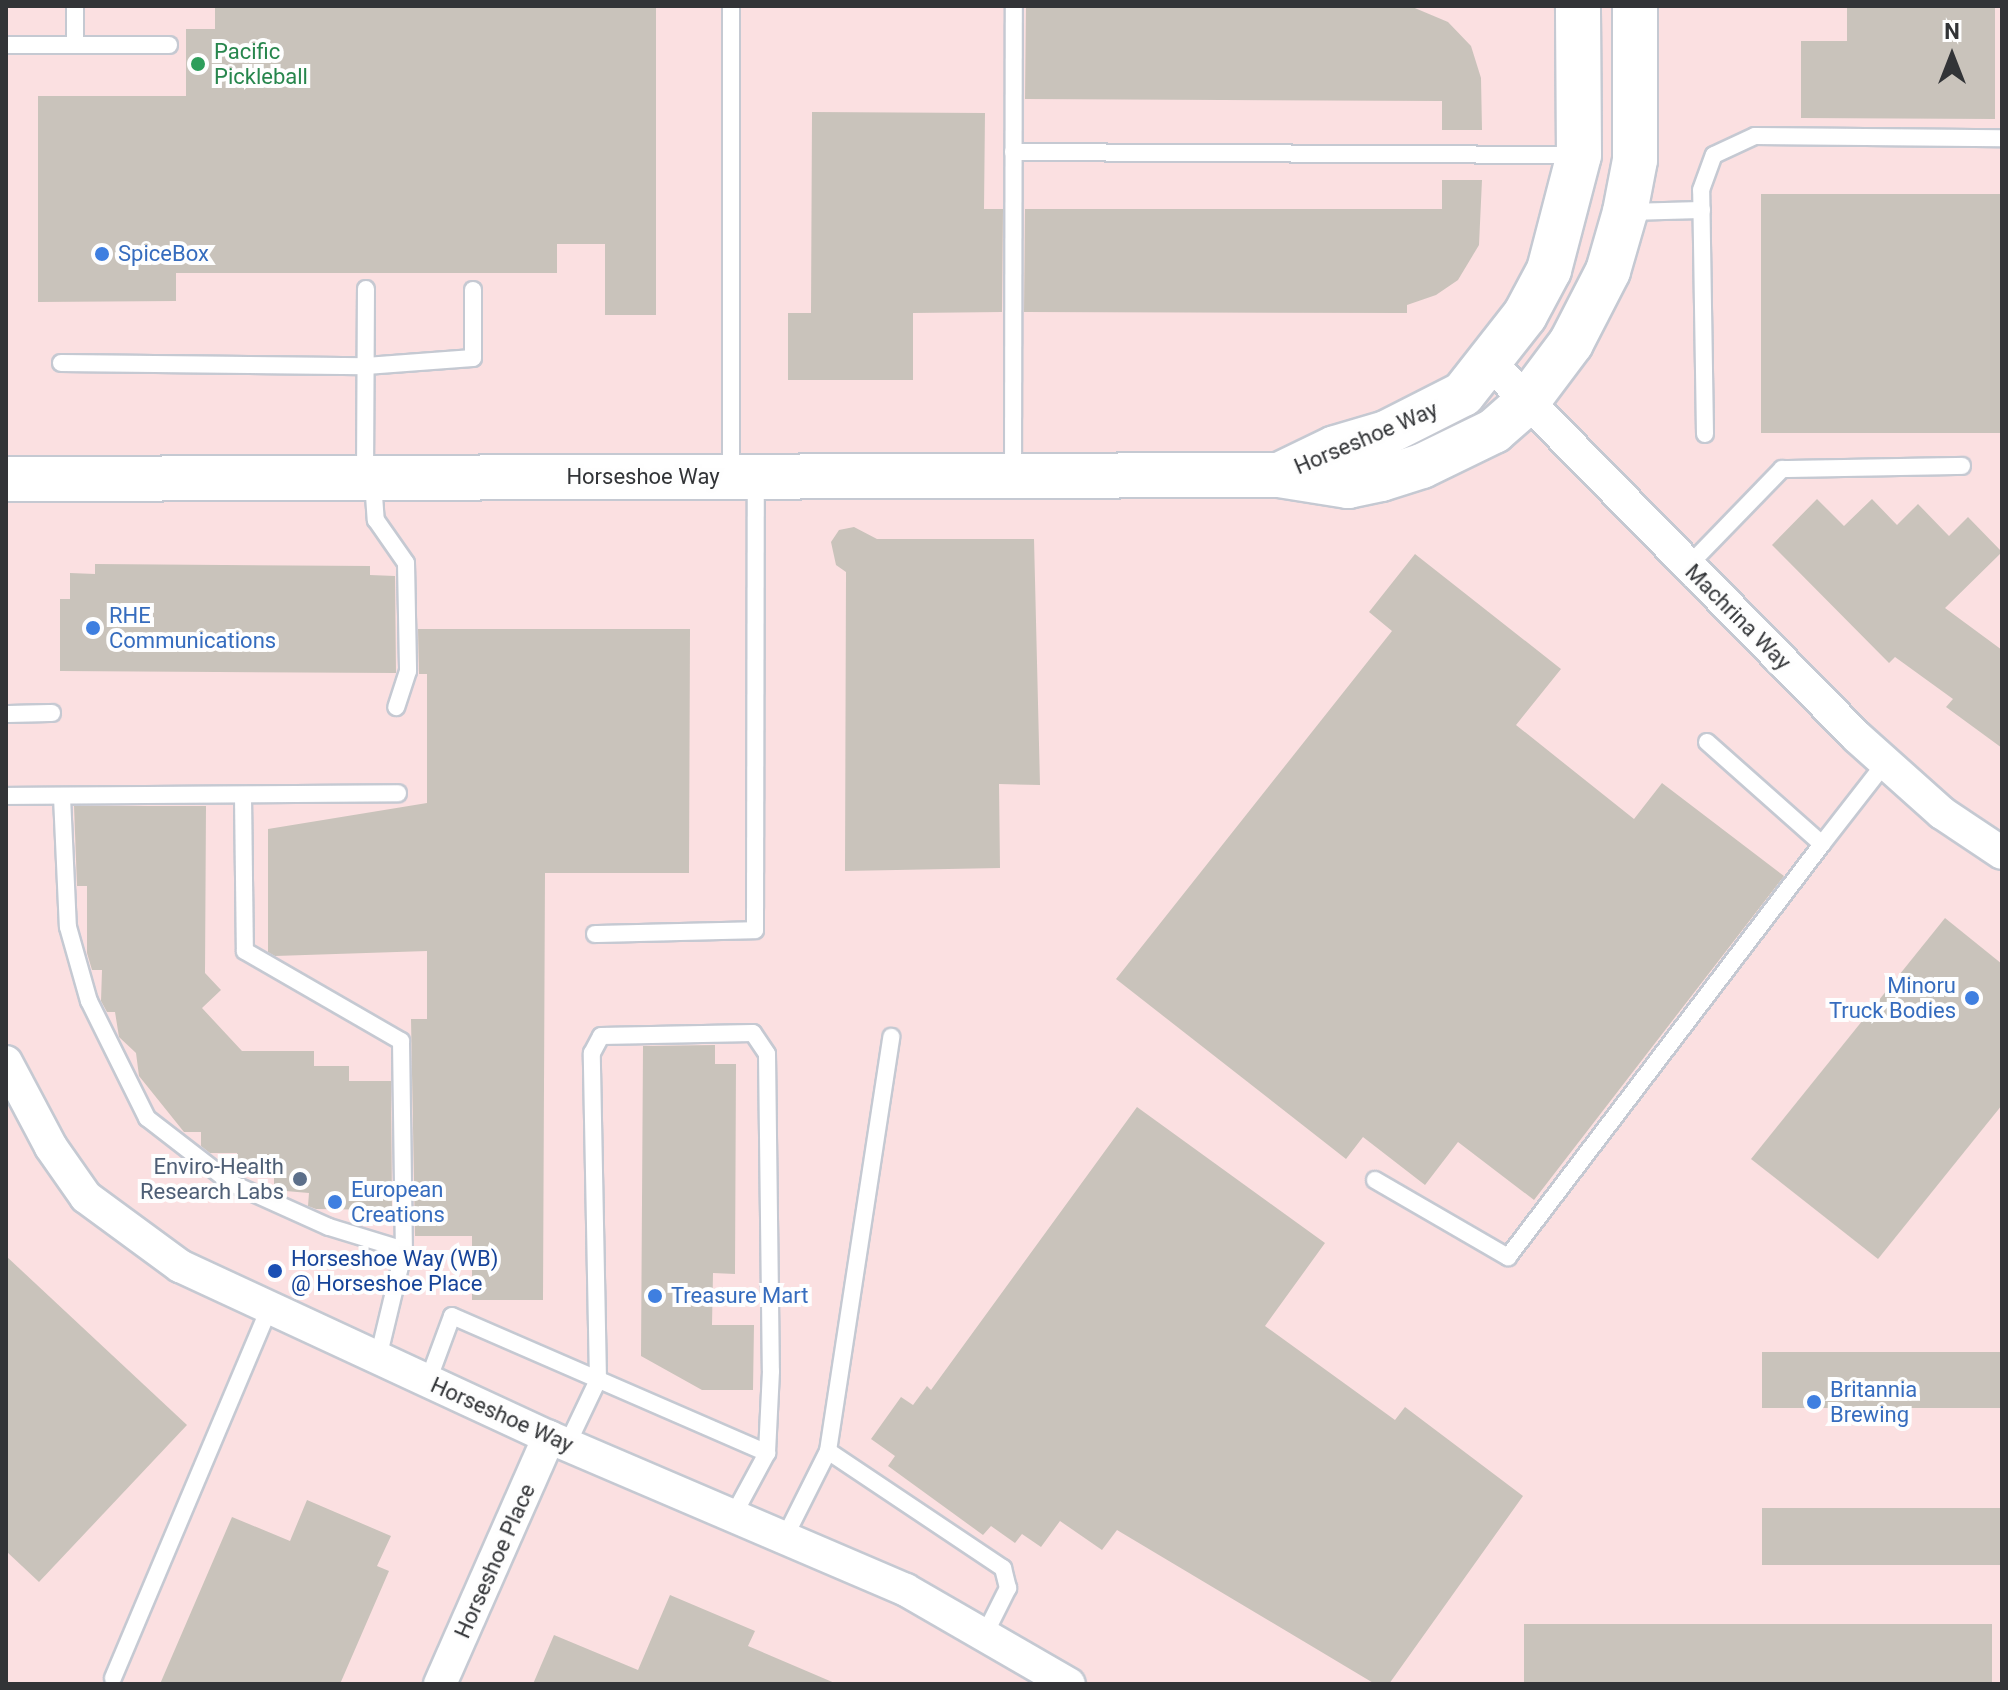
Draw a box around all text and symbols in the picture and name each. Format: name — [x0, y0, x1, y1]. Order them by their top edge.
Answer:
north arrow — [1912, 16, 1992, 96]
text: N — [1944, 19, 1960, 44]
place label: Pacific Pickleball — [214, 38, 308, 90]
marker: Pacific Pickleball — [189, 55, 207, 73]
place label: SpiceBox — [118, 241, 209, 267]
marker: SpiceBox — [93, 245, 111, 263]
street label: Horseshoe Way — [1290, 396, 1442, 480]
street label: Horseshoe Way — [566, 464, 720, 490]
street label: Machrina Way — [1680, 559, 1796, 675]
place label: RHE Communications — [109, 602, 276, 654]
marker: RHE Communications — [84, 619, 102, 637]
place label: Minoru Truck Bodies — [1829, 972, 1956, 1024]
marker: Minoru Truck Bodies — [1963, 989, 1981, 1007]
place label: Enviro-Health Research Labs — [140, 1153, 284, 1204]
marker: Enviro-Health Research Labs — [291, 1170, 309, 1188]
place label: European Creations — [351, 1176, 445, 1228]
marker: European Creations — [326, 1193, 344, 1211]
place label: Horseshoe Way (WB) @ Horseshoe Place — [291, 1245, 498, 1296]
marker: Horseshoe Way (WB) @ Horseshoe Place — [266, 1262, 284, 1280]
place label: Treasure Mart — [671, 1283, 808, 1309]
marker: Treasure Mart — [646, 1287, 664, 1305]
street label: Horseshoe Way — [427, 1372, 577, 1458]
place label: Britannia Brewing — [1830, 1376, 1917, 1428]
marker: Britannia Brewing — [1805, 1393, 1823, 1411]
street label: Horseshoe Place — [449, 1480, 541, 1642]

